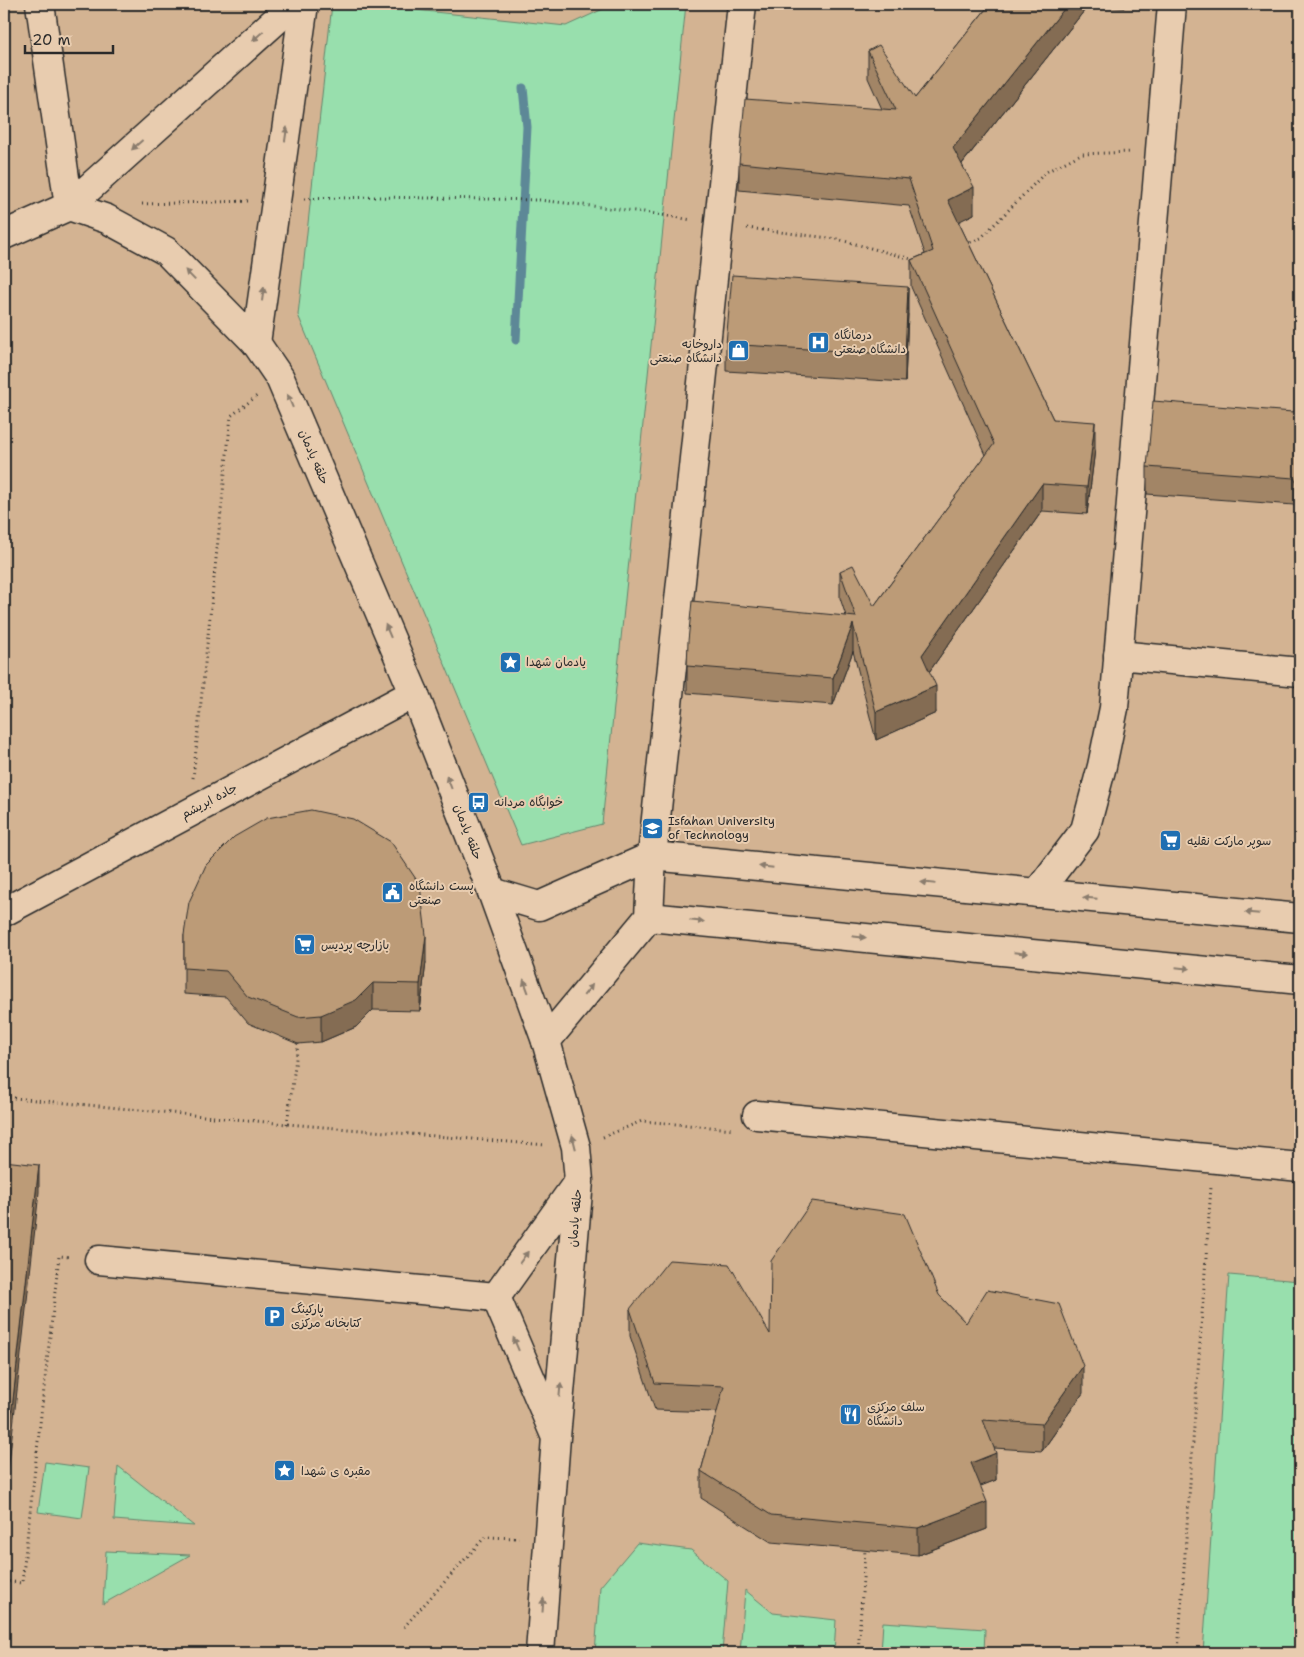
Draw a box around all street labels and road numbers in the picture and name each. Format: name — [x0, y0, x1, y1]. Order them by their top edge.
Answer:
street label: حلقه یادمان — [295, 427, 333, 487]
street label: جاده ابریشم — [178, 780, 240, 823]
street label: حلقه یادمان — [450, 802, 486, 862]
street label: حلقه یادمان — [564, 1188, 586, 1248]

